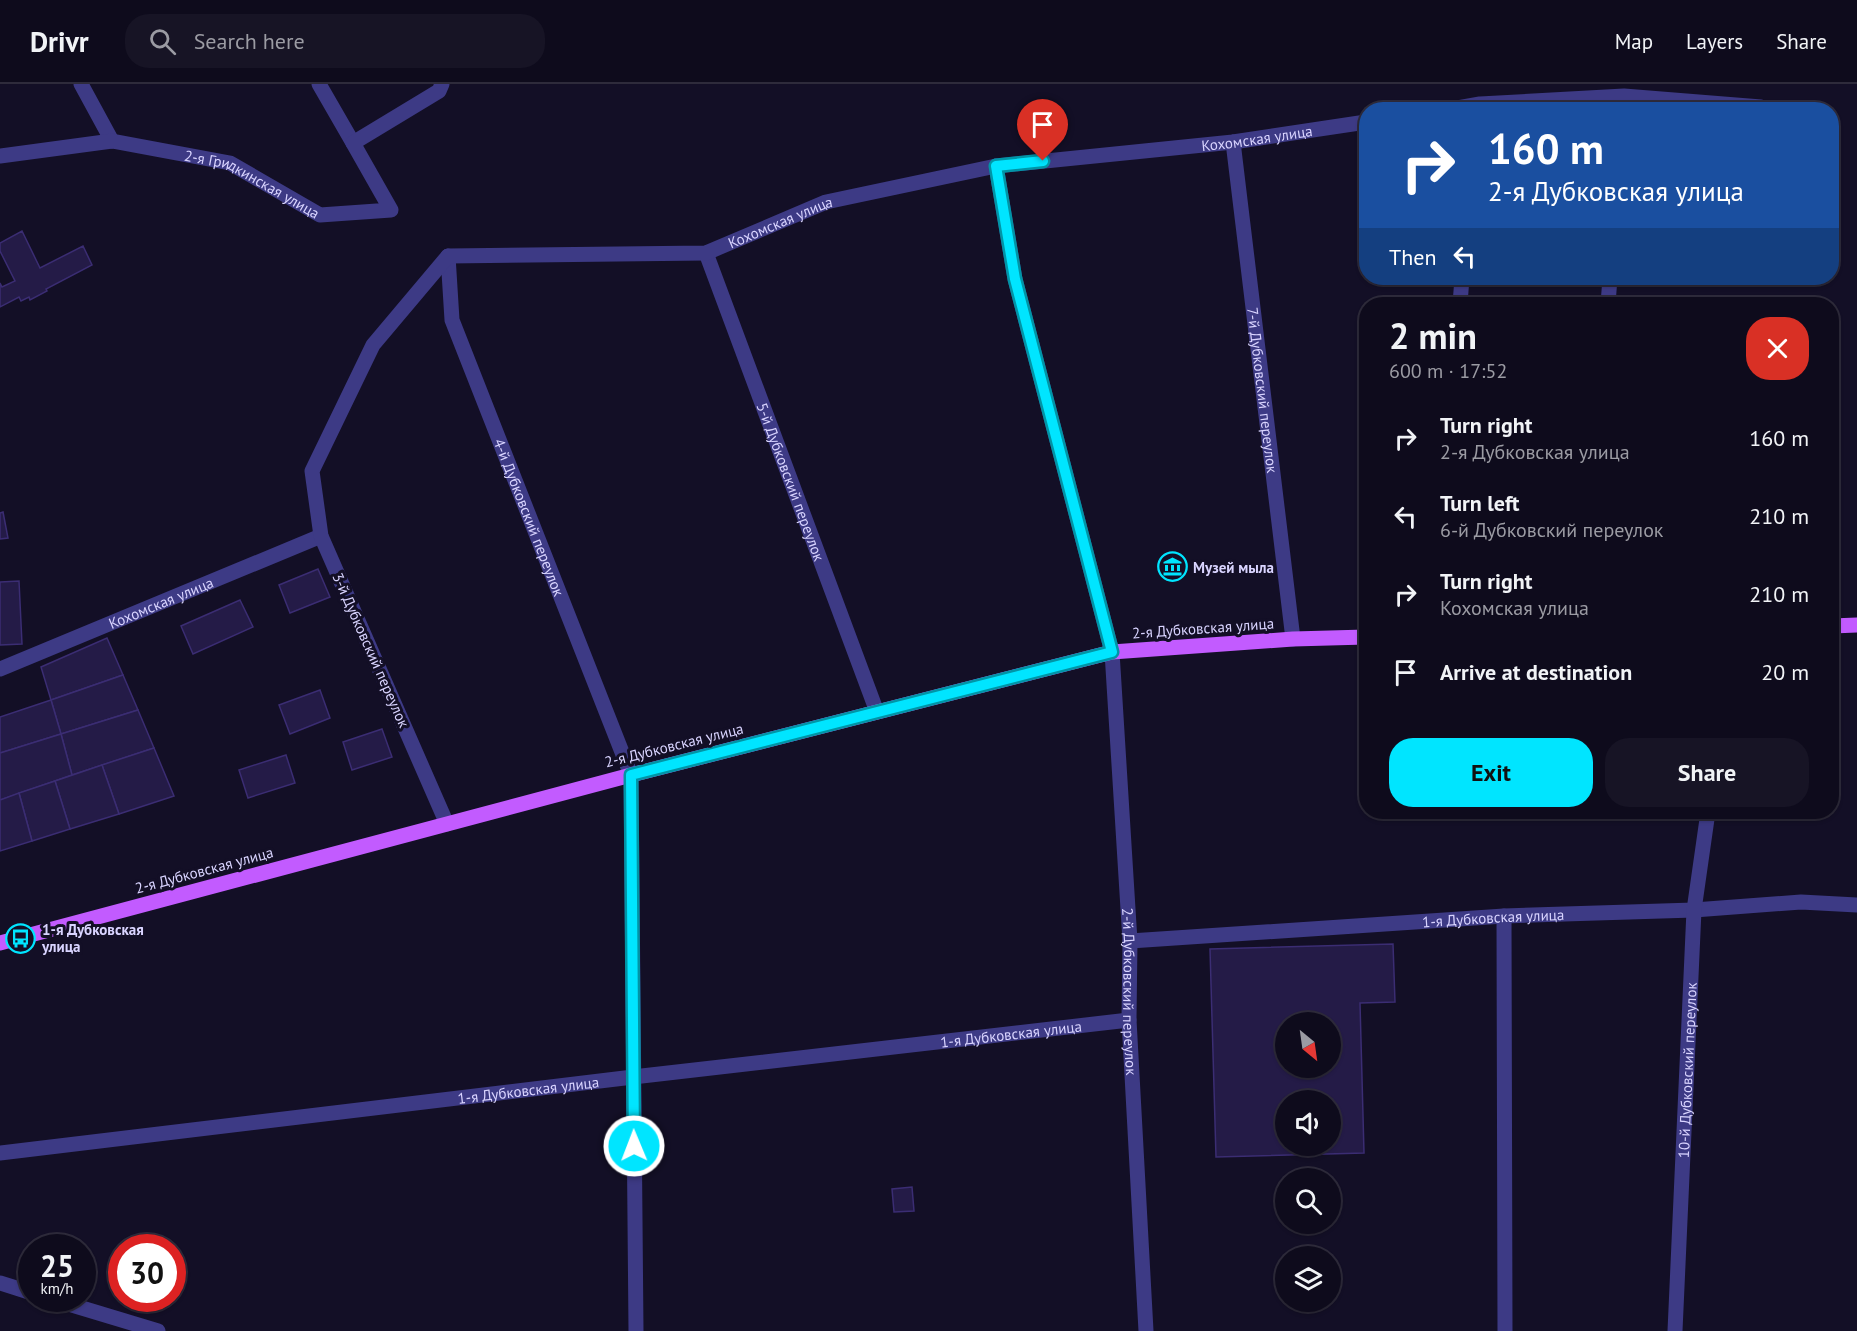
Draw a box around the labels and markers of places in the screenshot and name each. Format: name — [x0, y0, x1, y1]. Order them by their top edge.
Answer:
pin — [1017, 99, 1068, 161]
museum icon: Музей мыла — [1156, 551, 1188, 583]
place label: Музей мыла — [1193, 558, 1274, 577]
place label: 1-я Дубковская улица — [41, 920, 144, 956]
bus stop icon: 1-я Дубковская улица — [5, 922, 37, 954]

